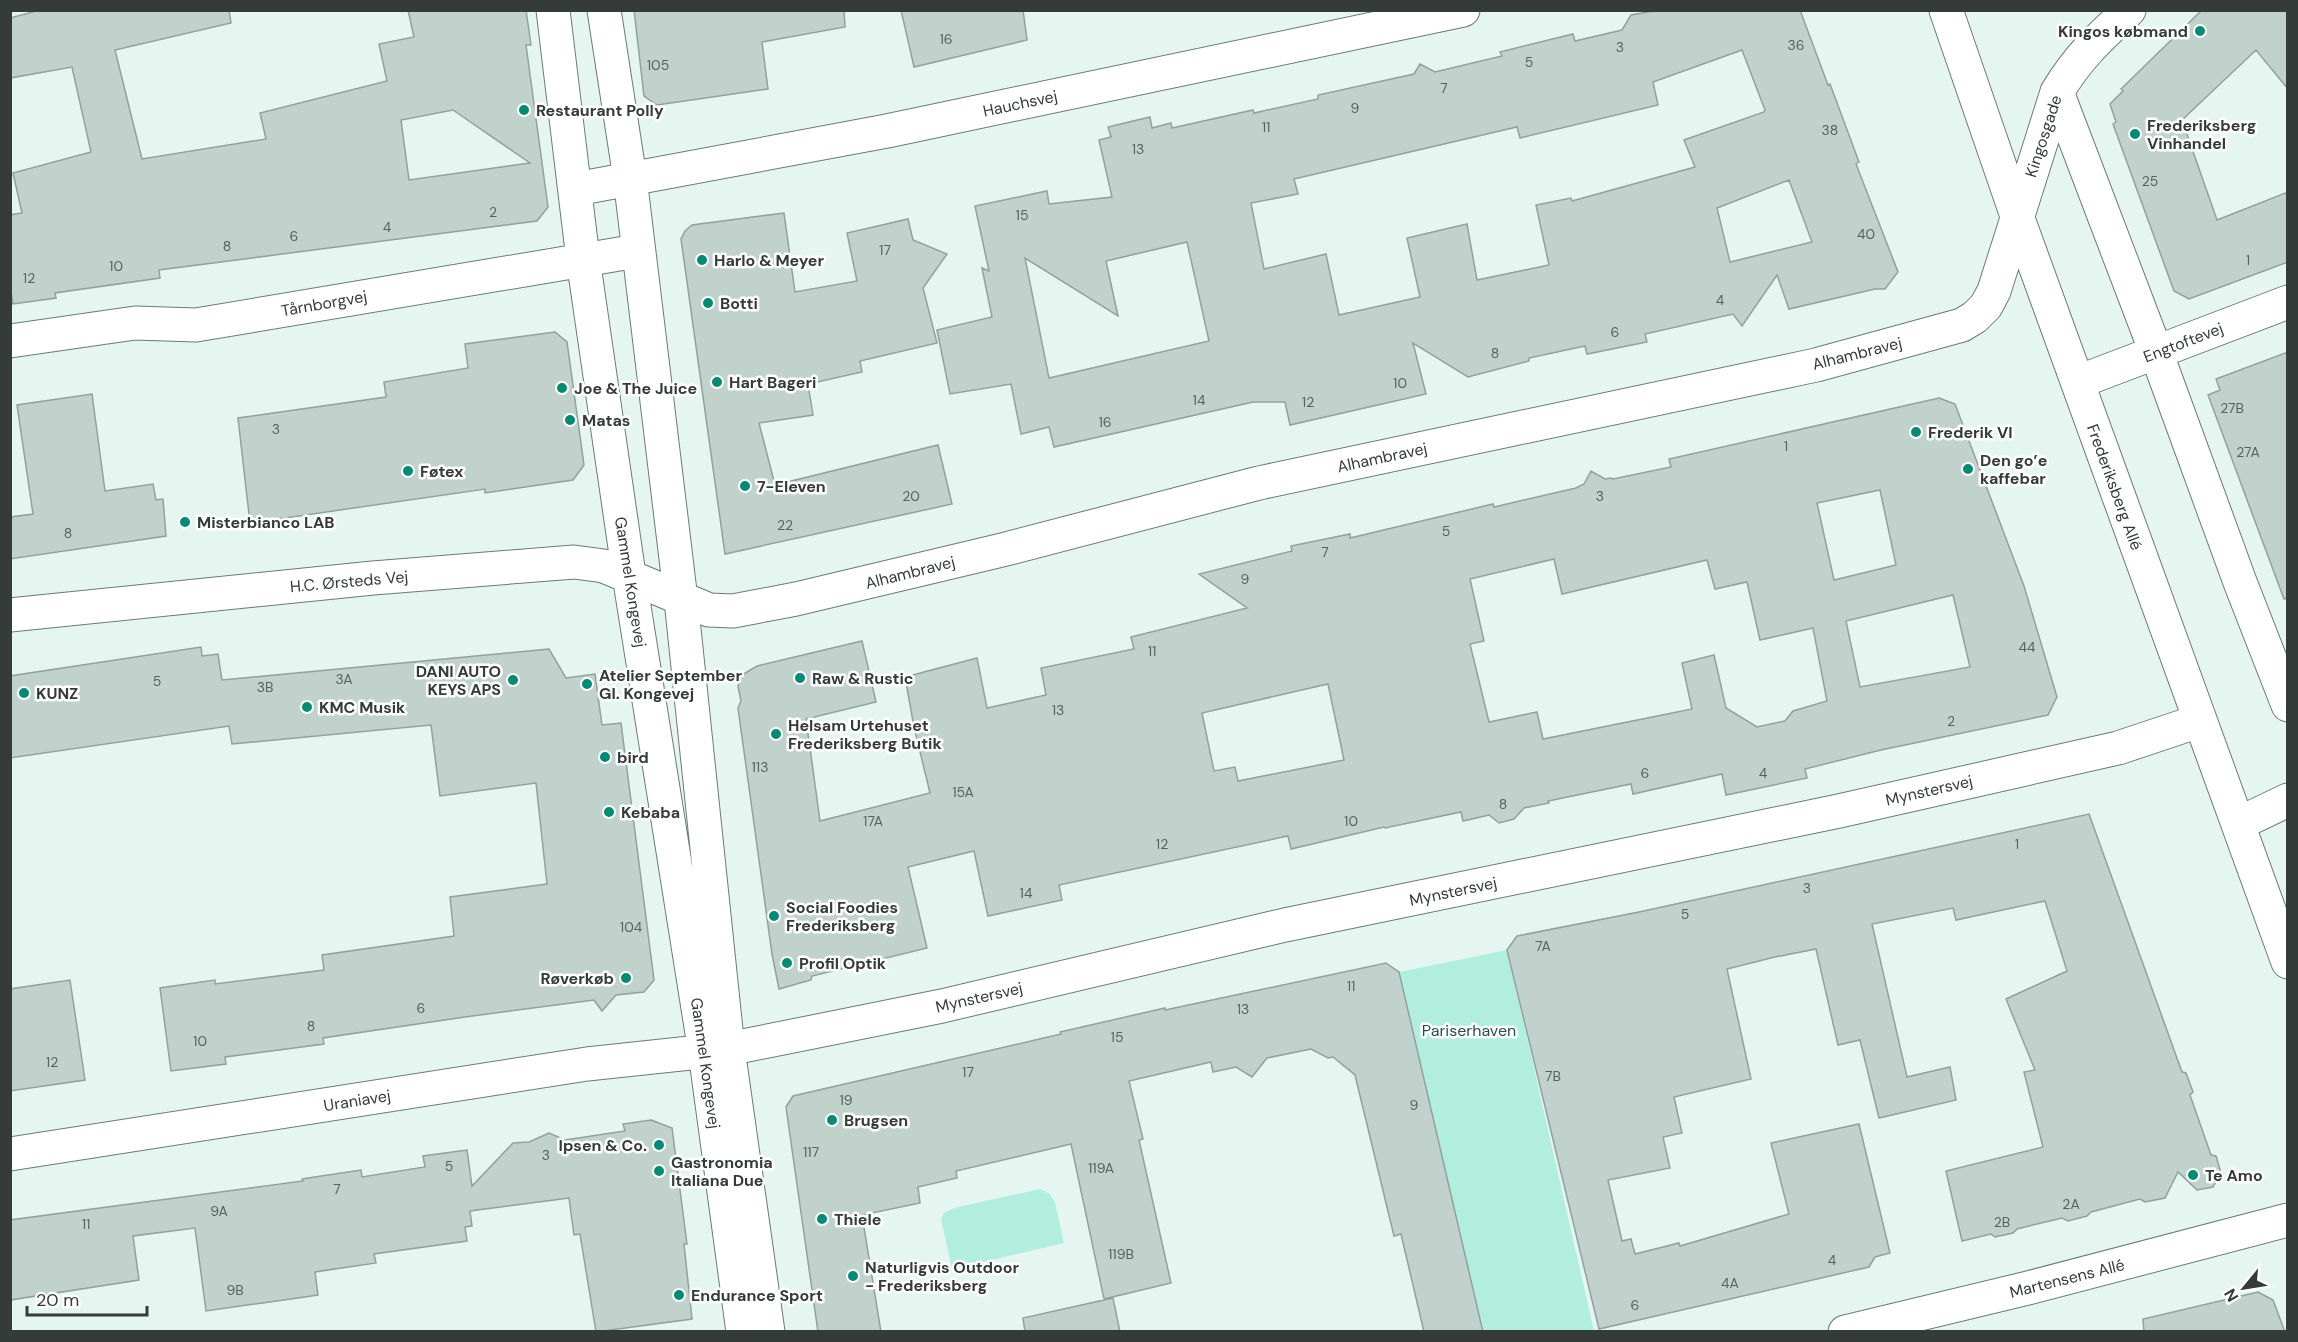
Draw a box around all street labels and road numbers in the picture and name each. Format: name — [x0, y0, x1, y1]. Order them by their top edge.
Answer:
street label: Hauchsvej — [981, 85, 1059, 122]
street label: Kingosgade — [2020, 92, 2067, 180]
street label: Tårnborgvej — [280, 286, 369, 321]
street label: Engtoftevej — [2140, 318, 2226, 367]
street label: Alhambravej — [1810, 332, 1904, 375]
street label: Frederiksberg Allé — [2082, 421, 2147, 553]
street label: Alhambravej — [1335, 438, 1429, 477]
street label: Gammel Kongevej — [610, 515, 651, 649]
street label: Alhambravej — [863, 551, 957, 594]
street label: H.C. Ørsteds Vej — [289, 566, 409, 597]
street label: Mynstersvej — [1883, 770, 1975, 811]
street label: Mynstersvej — [1407, 872, 1499, 911]
street label: Mynstersvej — [933, 977, 1025, 1018]
street label: Gammel Kongevej — [686, 996, 725, 1130]
street label: Uraniavej — [322, 1085, 392, 1116]
street label: Martensens Allé — [2007, 1254, 2127, 1303]

